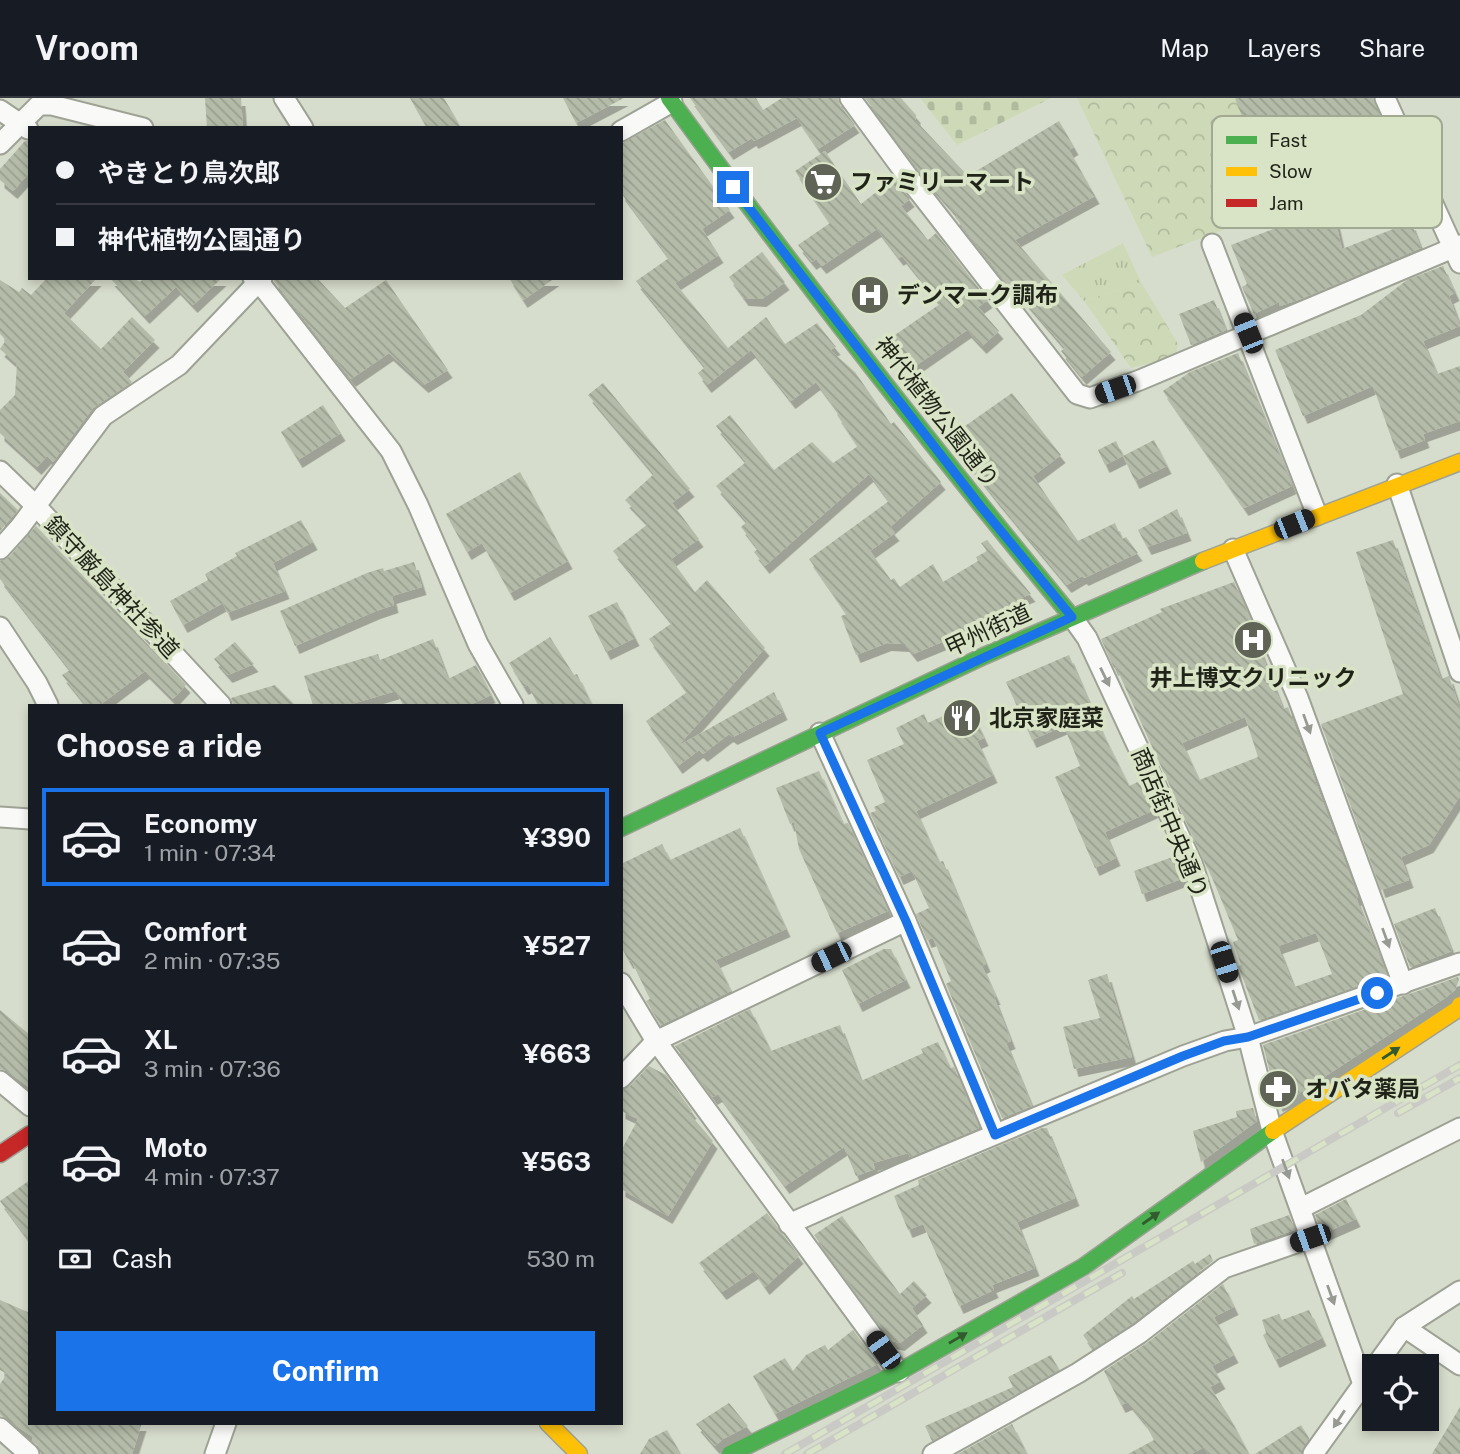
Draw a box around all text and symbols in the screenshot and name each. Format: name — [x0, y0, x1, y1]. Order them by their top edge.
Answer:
text: Vroom — [35, 29, 139, 67]
text: Map — [1160, 34, 1209, 62]
text: Layers — [1247, 34, 1321, 62]
text: Share — [1359, 34, 1425, 62]
legend — [1212, 116, 1442, 228]
text: Fast — [1269, 129, 1307, 151]
text: やきとり鳥次郎 — [98, 157, 280, 188]
text: Slow — [1269, 160, 1313, 182]
supermarket icon: ファミリーマート — [802, 161, 844, 203]
place label: ファミリーマート — [850, 168, 1034, 195]
route end — [717, 171, 749, 203]
text: Jam — [1269, 192, 1303, 214]
text: 神代植物公園通り — [98, 224, 306, 255]
hospital icon: デンマーク調布 — [849, 274, 891, 316]
place label: デンマーク調布 — [897, 281, 1058, 308]
car — [1231, 310, 1266, 356]
street label: 神代植物公園通り — [870, 331, 1005, 493]
car — [1092, 372, 1139, 406]
car — [1271, 506, 1318, 542]
street label: 鎮守厳島神社参道 — [40, 510, 185, 663]
street label: 甲州街道 — [940, 598, 1035, 661]
hospital icon: 井上博文クリニック — [1232, 619, 1274, 661]
place label: 井上博文クリニック — [1150, 664, 1357, 691]
one-way arrow — [1099, 667, 1111, 687]
restaurant icon: 北京家庭菜 — [941, 697, 983, 739]
place label: 北京家庭菜 — [989, 704, 1104, 731]
one-way arrow — [1302, 714, 1313, 735]
text: Choose a ride — [56, 727, 262, 764]
street label: 商店街中央通り — [1127, 743, 1214, 902]
icon: car — [60, 806, 123, 869]
text: Economy — [144, 808, 257, 839]
text: ¥390 — [523, 822, 591, 853]
text: 1 min · 07:34 — [144, 839, 276, 866]
icon: car — [60, 914, 123, 977]
text: Comfort — [144, 916, 247, 947]
one-way arrow — [1380, 927, 1391, 948]
text: ¥527 — [524, 930, 591, 961]
car — [808, 938, 855, 976]
car — [1208, 939, 1241, 985]
text: 2 min · 07:35 — [144, 947, 281, 974]
route start — [1361, 977, 1393, 1009]
one-way arrow — [1232, 990, 1242, 1011]
icon: car — [60, 1022, 123, 1085]
text: XL — [144, 1024, 178, 1055]
text: ¥663 — [522, 1038, 591, 1069]
one-way arrow — [1381, 1047, 1401, 1060]
text: 3 min · 07:36 — [144, 1055, 281, 1082]
pharmacy icon: オバタ薬局 — [1257, 1068, 1299, 1110]
place label: オバタ薬局 — [1305, 1075, 1420, 1102]
icon: car — [60, 1130, 123, 1193]
text: Moto — [144, 1132, 207, 1163]
text: ¥563 — [522, 1146, 591, 1177]
one-way arrow — [1281, 1159, 1292, 1180]
text: 4 min · 07:37 — [144, 1163, 280, 1190]
one-way arrow — [1142, 1211, 1160, 1225]
car — [1287, 1221, 1334, 1255]
icon: cash — [56, 1240, 94, 1278]
text: Cash — [112, 1243, 172, 1274]
text: 530 m — [526, 1245, 595, 1272]
one-way arrow — [1325, 1285, 1336, 1306]
car — [863, 1327, 904, 1373]
button: Confirm — [56, 1331, 595, 1411]
one-way arrow — [948, 1332, 967, 1344]
map controls — [1362, 1354, 1439, 1431]
button: locate — [1362, 1354, 1439, 1431]
one-way arrow — [1332, 1410, 1345, 1429]

